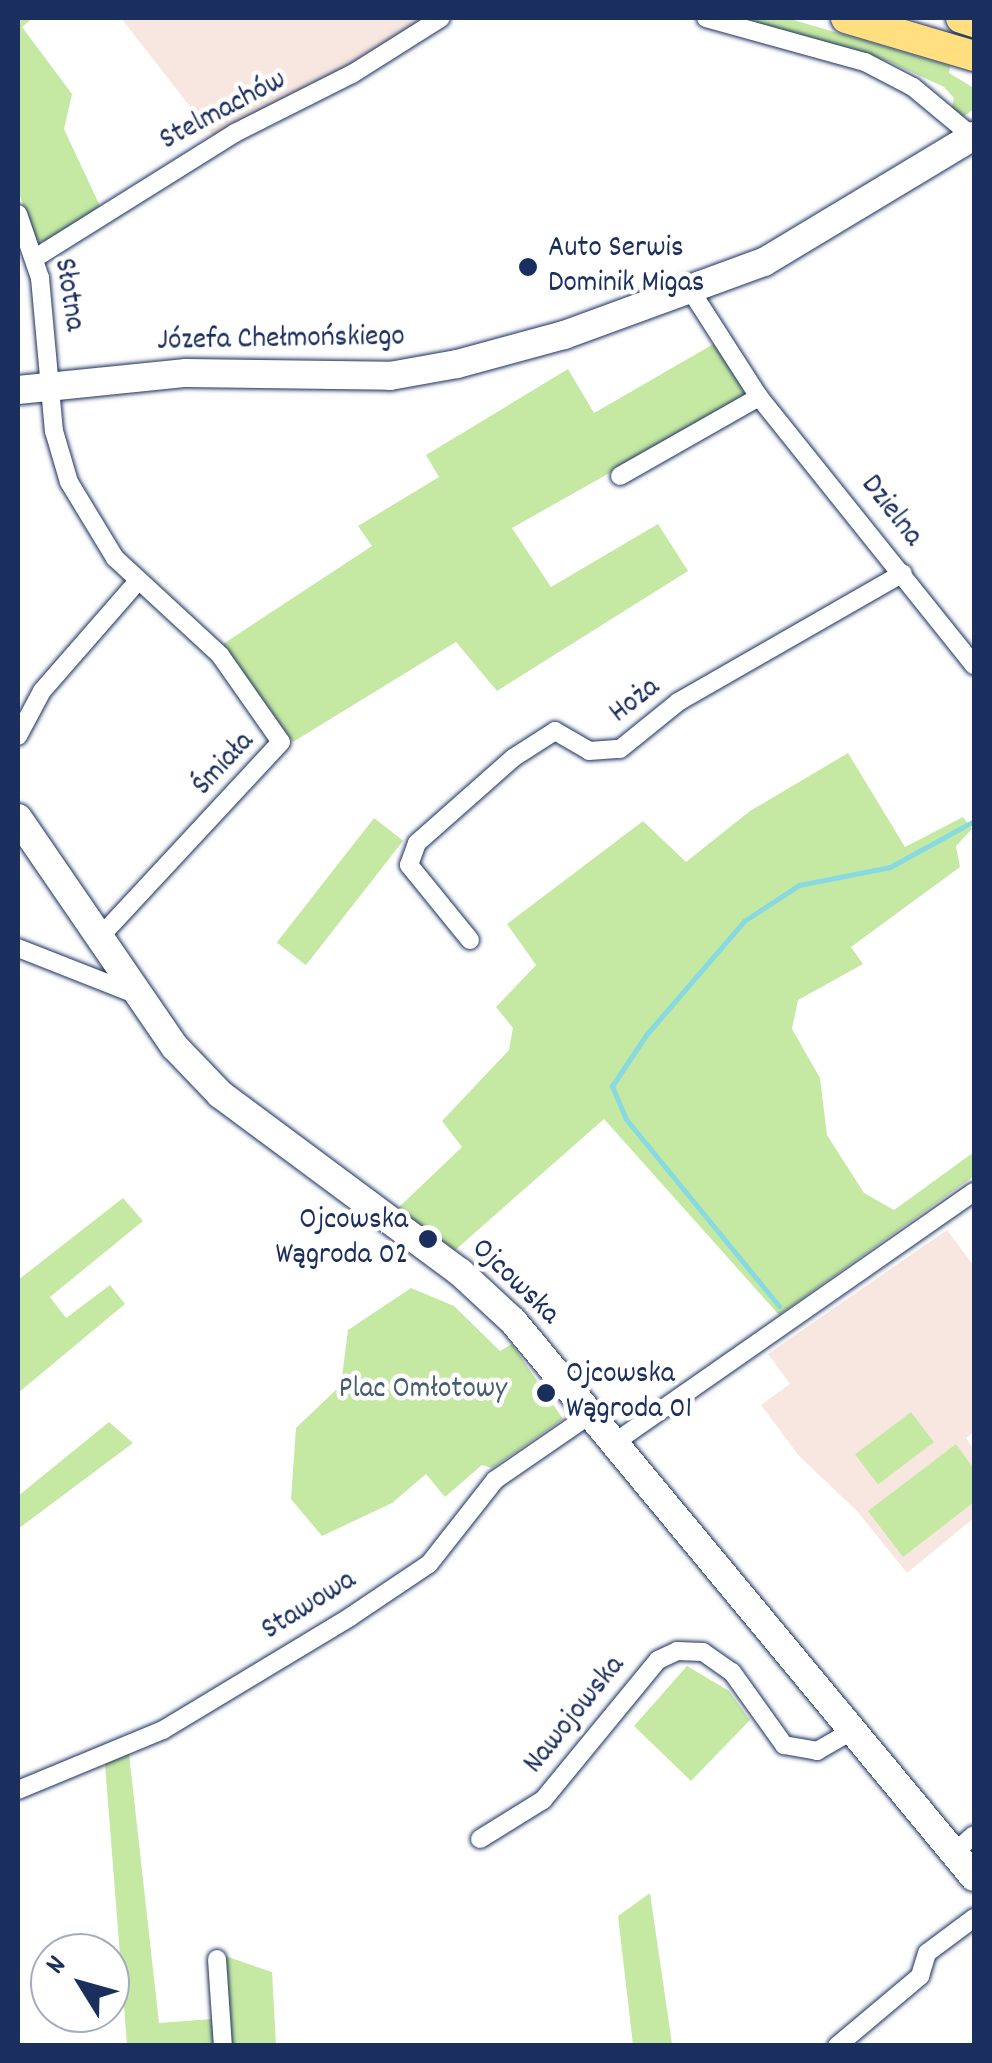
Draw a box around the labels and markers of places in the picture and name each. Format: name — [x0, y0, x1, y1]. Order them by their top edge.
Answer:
place label: Auto Serwis Dominik Migas — [548, 232, 704, 302]
marker: Auto Serwis Dominik Migas — [517, 256, 539, 278]
place label: Ojcowska Wągroda 02 — [275, 1204, 408, 1274]
marker: Ojcowska Wągroda 02 — [417, 1228, 439, 1250]
place label: Ojcowska Wągroda 01 — [566, 1358, 692, 1428]
marker: Ojcowska Wągroda 01 — [535, 1382, 557, 1404]

